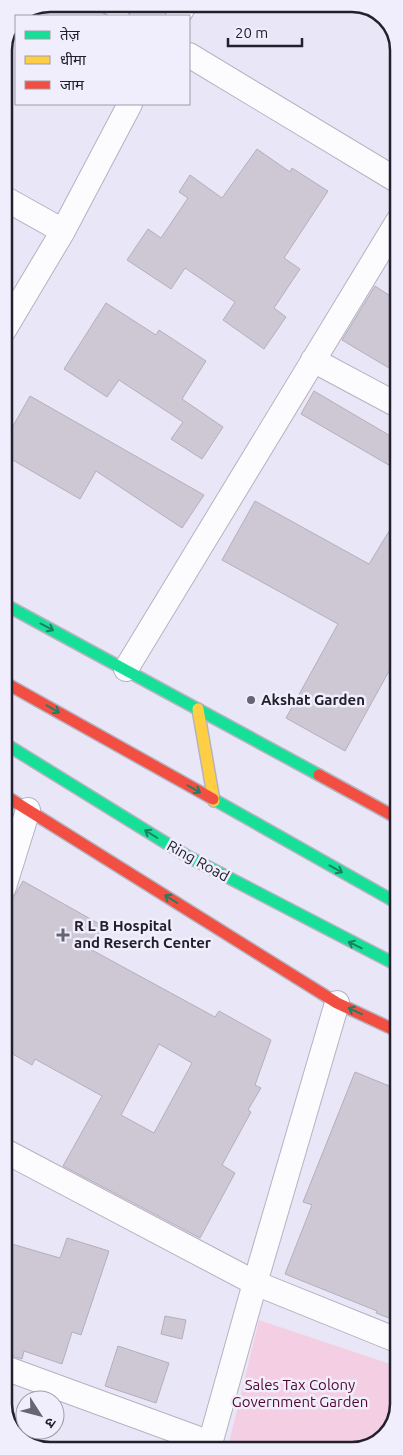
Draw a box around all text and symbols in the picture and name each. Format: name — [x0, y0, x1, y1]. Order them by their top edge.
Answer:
legend — [15, 15, 190, 105]
scale bar — [228, 15, 302, 47]
text: 20 m — [235, 24, 268, 41]
text: तेज़ — [60, 26, 81, 43]
text: धीमा — [60, 51, 87, 68]
text: जाम — [60, 76, 85, 93]
one-way arrow — [39, 623, 54, 632]
place label: Akshat Garden — [261, 691, 365, 708]
marker: Akshat Garden — [245, 694, 257, 706]
one-way arrow — [45, 704, 60, 714]
one-way arrow — [186, 785, 201, 795]
one-way arrow — [144, 828, 158, 839]
street label: Ring Road — [164, 837, 232, 885]
one-way arrow — [328, 864, 342, 874]
one-way arrow — [165, 894, 179, 904]
place label: R L B Hospital and Reserch Center — [74, 917, 212, 951]
marker: R L B Hospital and Reserch Center — [56, 928, 70, 942]
one-way arrow — [348, 940, 363, 949]
one-way arrow — [348, 1006, 363, 1015]
park label: Sales Tax Colony Government Garden — [232, 1376, 368, 1410]
north arrow — [15, 1390, 65, 1440]
text: उ — [41, 1415, 59, 1431]

